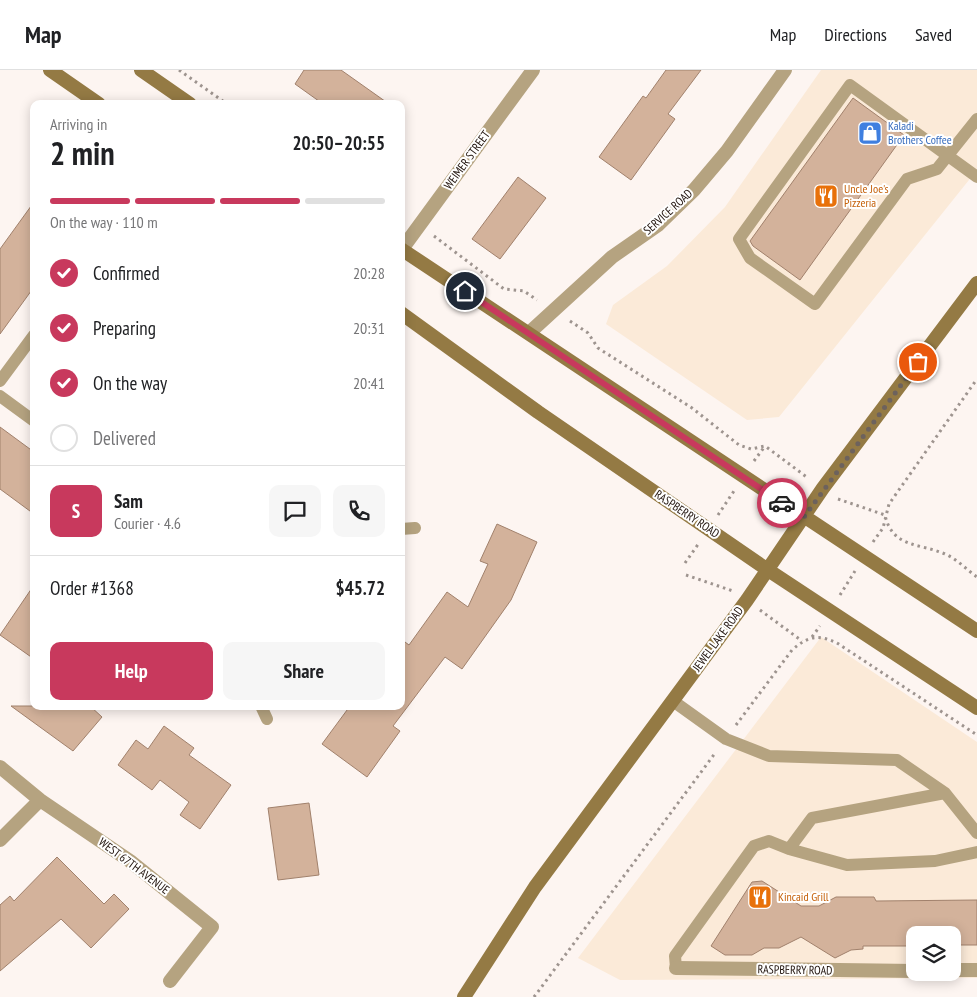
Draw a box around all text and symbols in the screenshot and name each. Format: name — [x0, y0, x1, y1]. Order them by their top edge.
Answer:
text: Map — [25, 19, 62, 50]
text: Map — [770, 23, 796, 46]
text: Directions — [824, 23, 887, 46]
text: Saved — [915, 23, 952, 46]
text: Arriving in — [50, 114, 107, 134]
place label: Kaladi Brothers Coffee — [888, 118, 952, 147]
shop icon: Kaladi Brothers Coffee — [857, 120, 883, 146]
street label: WEIMER STREET — [440, 127, 493, 192]
text: 20:50–20:55 — [292, 131, 385, 155]
text: 2 min — [50, 132, 115, 174]
place label: Uncle Joe's Pizzeria — [844, 181, 889, 210]
restaurant icon: Uncle Joe's Pizzeria — [813, 183, 839, 209]
street label: SERVICE ROAD — [640, 186, 695, 238]
text: On the way · 110 m — [50, 212, 158, 232]
icon: check — [50, 259, 78, 287]
text: Confirmed — [93, 261, 160, 285]
text: 20:28 — [353, 263, 385, 283]
pin — [444, 270, 486, 312]
icon: home — [451, 277, 479, 305]
icon: check — [50, 314, 78, 342]
text: Preparing — [93, 316, 156, 340]
text: 20:31 — [353, 318, 385, 338]
pin — [897, 341, 939, 383]
icon: bag — [904, 348, 932, 376]
icon: check — [50, 369, 78, 397]
text: On the way — [93, 371, 167, 395]
text: 20:41 — [353, 373, 385, 393]
text: Delivered — [93, 426, 156, 450]
courier — [757, 478, 807, 528]
button: chat — [269, 485, 321, 537]
button: phone — [333, 485, 385, 537]
street label: RASPBERRY ROAD — [652, 486, 723, 541]
text: Sam — [114, 489, 143, 513]
icon: car — [768, 489, 796, 517]
text: S — [72, 499, 80, 523]
text: Courier · 4.6 — [114, 513, 181, 533]
text: Order #1368 — [50, 576, 134, 600]
text: $45.72 — [336, 576, 385, 600]
street label: JEWEL LAKE ROAD — [688, 603, 746, 675]
button: Help — [50, 642, 213, 700]
button: Share — [223, 642, 385, 700]
street label: WEST 67TH AVENUE — [96, 834, 173, 897]
restaurant icon: Kincaid Grill — [747, 884, 773, 910]
place label: Kincaid Grill — [778, 889, 829, 904]
map controls — [906, 926, 961, 981]
button: layers — [906, 926, 961, 981]
street label: RASPBERRY ROAD — [757, 961, 833, 978]

